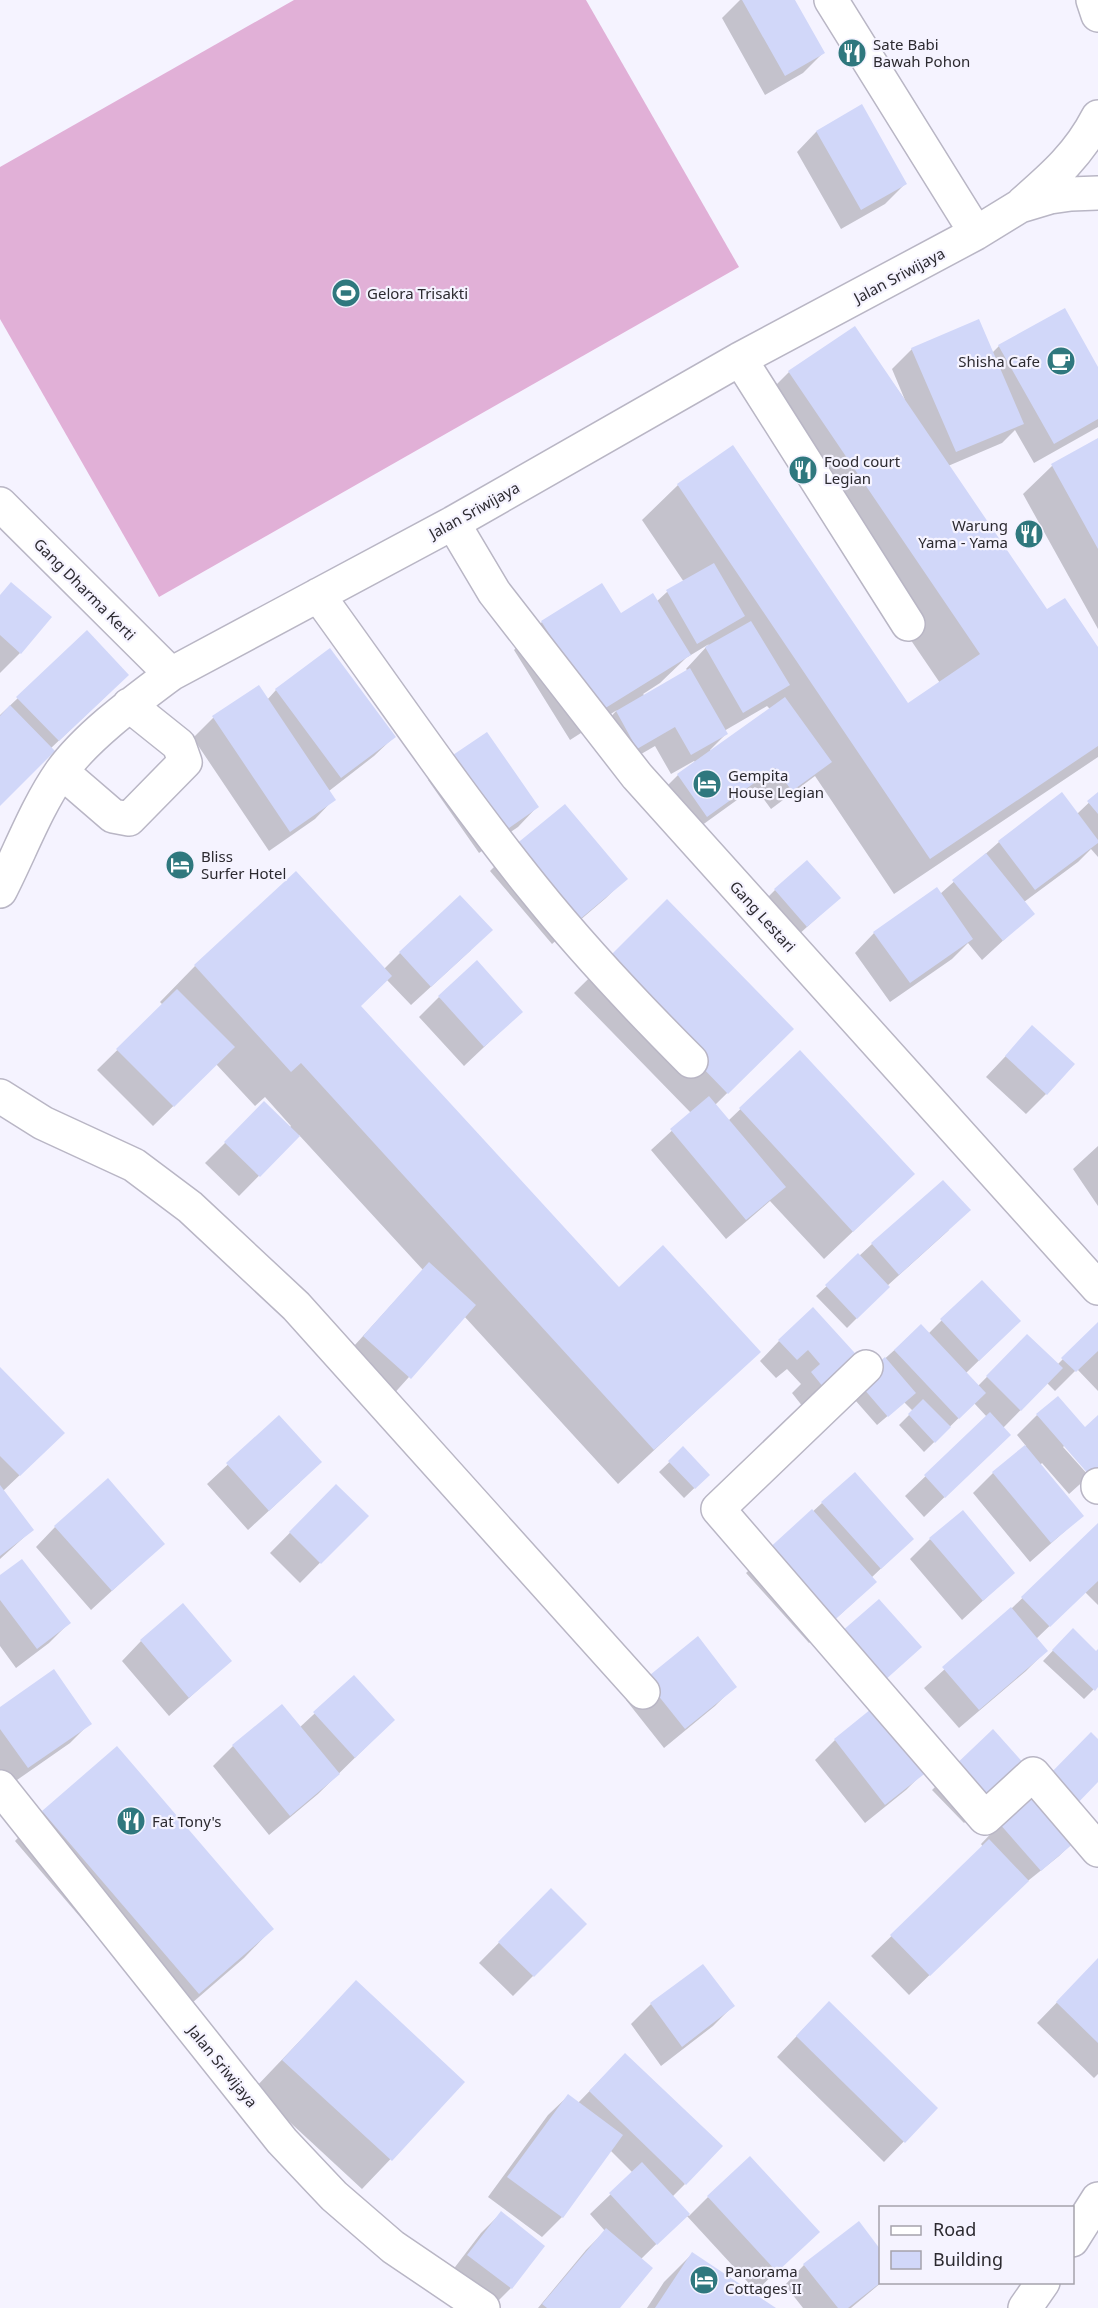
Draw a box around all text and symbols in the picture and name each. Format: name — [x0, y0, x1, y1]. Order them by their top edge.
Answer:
place label: Sate Babi Bawah Pohon — [873, 34, 970, 71]
restaurant icon: Sate Babi Bawah Pohon — [836, 37, 868, 69]
street label: Jalan Sriwijaya — [848, 243, 948, 308]
sports icon: Gelora Trisakti — [330, 277, 362, 309]
place label: Gelora Trisakti — [367, 283, 468, 303]
cafe icon: Shisha Cafe — [1045, 345, 1077, 377]
place label: Shisha Cafe — [958, 351, 1040, 371]
place label: Food court Legian — [824, 451, 901, 488]
restaurant icon: Food court Legian — [787, 454, 819, 486]
street label: Jalan Sriwijaya — [424, 477, 523, 544]
place label: Warung Yama - Yama — [918, 515, 1008, 552]
restaurant icon: Warung Yama - Yama — [1013, 518, 1045, 550]
street label: Gang Dharma Kerti — [30, 534, 140, 644]
place label: Gempita House Legian — [728, 765, 824, 802]
hotel icon: Gempita House Legian — [691, 768, 723, 800]
place label: Bliss Surfer Hotel — [201, 846, 286, 883]
hotel icon: Bliss Surfer Hotel — [164, 849, 196, 881]
street label: Gang Lestari — [726, 876, 800, 956]
restaurant icon: Fat Tony's — [115, 1805, 147, 1837]
place label: Fat Tony's — [152, 1811, 222, 1831]
street label: Jalan Sriwijaya — [182, 2019, 262, 2111]
legend — [879, 2206, 1074, 2284]
text: Road — [933, 2217, 976, 2241]
text: Building — [933, 2247, 1003, 2271]
place label: Panorama Cottages II — [725, 2261, 802, 2298]
hotel icon: Panorama Cottages II — [688, 2264, 720, 2296]

